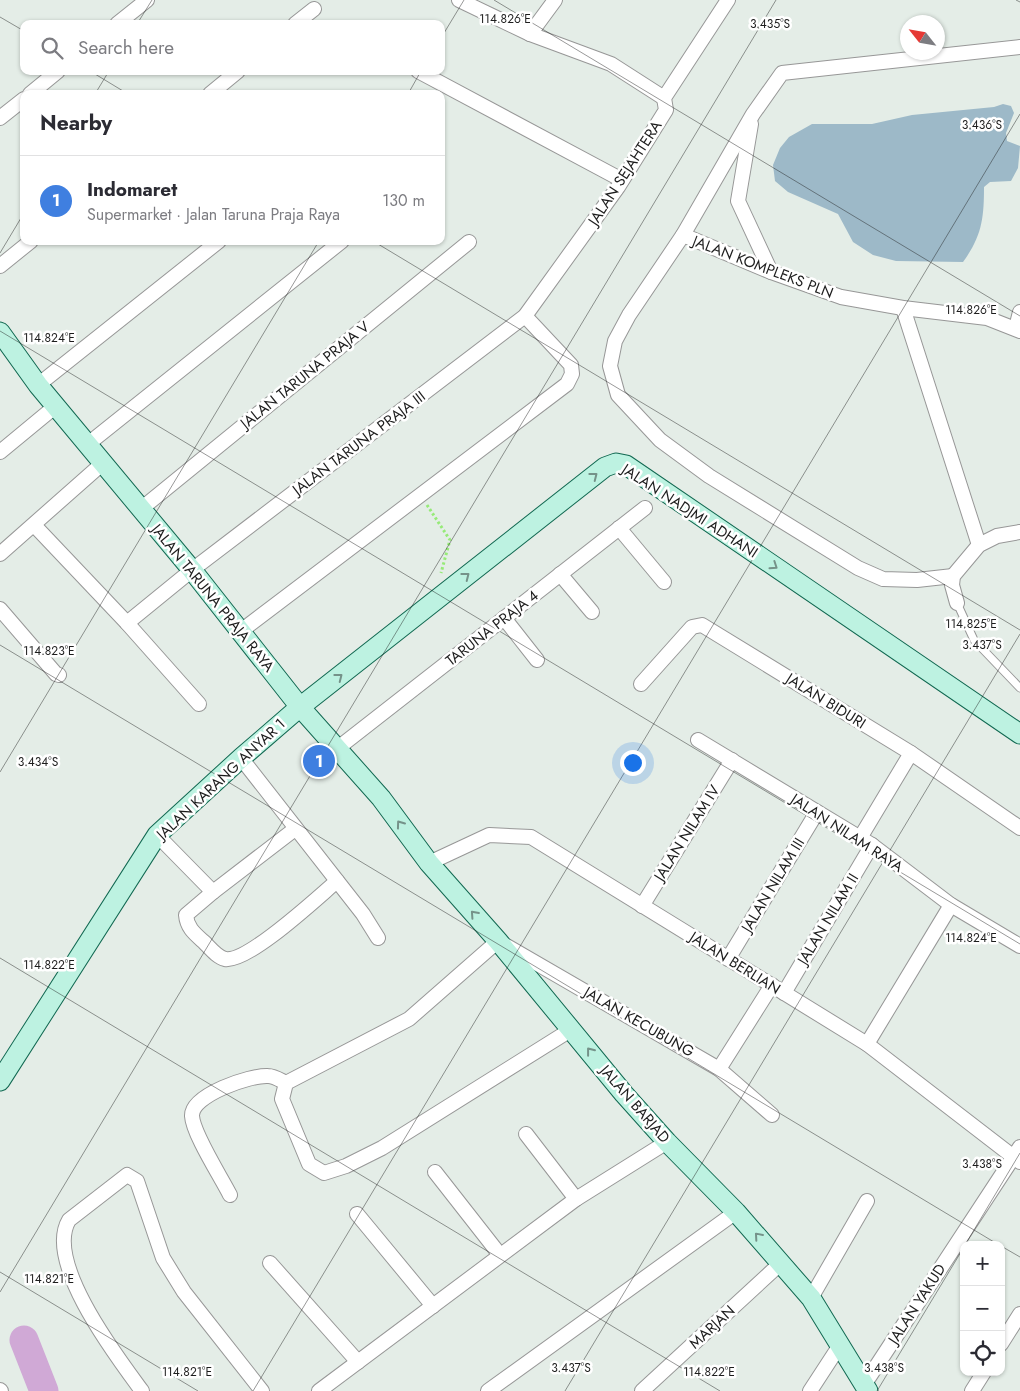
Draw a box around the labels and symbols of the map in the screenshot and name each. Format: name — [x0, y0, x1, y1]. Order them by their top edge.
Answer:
text: 114.826°E — [479, 10, 531, 28]
text: 3.435°S — [750, 15, 791, 33]
north arrow — [900, 15, 945, 60]
street label: JALAN SEJAHTERA — [582, 116, 667, 231]
text: 3.436°S — [962, 116, 1003, 134]
street label: JALAN KOMPLEKS PLN — [687, 229, 837, 304]
text: 114.826°E — [945, 301, 997, 319]
street label: JALAN TARUNA PRAJA V — [234, 316, 374, 435]
text: 114.824°E — [23, 329, 75, 347]
street label: JALAN TARUNA PRAJA III — [286, 386, 430, 502]
street label: JALAN NADJMI ADHANI — [616, 458, 762, 563]
one-way arrow — [588, 474, 597, 482]
street label: JALAN TARUNA PRAJA RAYA — [145, 518, 280, 677]
one-way arrow — [768, 560, 778, 569]
one-way arrow — [460, 574, 469, 582]
street label: TARUNA PRAJA 4 — [441, 585, 543, 671]
text: 114.825°E — [945, 615, 997, 633]
text: 3.437°S — [962, 636, 1002, 654]
text: 114.823°E — [23, 642, 75, 660]
street label: JALAN BIDURI — [780, 667, 870, 734]
one-way arrow — [333, 673, 342, 682]
street label: JALAN KARANG ANYAR 1 — [150, 713, 290, 846]
pin: 1 — [303, 742, 335, 780]
your location — [620, 750, 646, 776]
text: 3.434°S — [18, 753, 59, 771]
street label: JALAN NILAM IV — [648, 781, 725, 887]
street label: JALAN NILAM RAYA — [785, 787, 908, 878]
one-way arrow — [397, 820, 406, 830]
street label: JALAN NILAM III — [735, 834, 810, 938]
street label: JALAN NILAM II — [791, 869, 864, 971]
one-way arrow — [471, 910, 480, 919]
street label: JALAN BERLIAN — [684, 925, 785, 1000]
text: 114.824°E — [945, 929, 997, 947]
text: 114.822°E — [23, 956, 75, 974]
street label: JALAN KECUBUNG — [578, 980, 698, 1063]
one-way arrow — [587, 1048, 596, 1057]
street label: JALAN BARJAD — [594, 1059, 675, 1148]
text: 3.438°S — [962, 1155, 1002, 1173]
one-way arrow — [755, 1233, 764, 1242]
street label: JALAN YAKUD — [882, 1260, 951, 1350]
text: 114.821°E — [24, 1270, 74, 1288]
street label: MARJAN — [684, 1300, 740, 1354]
text: 3.437°S — [551, 1359, 591, 1377]
text: 3.438°S — [864, 1359, 904, 1377]
text: 114.821°E — [162, 1363, 212, 1381]
text: 114.822°E — [683, 1363, 735, 1381]

